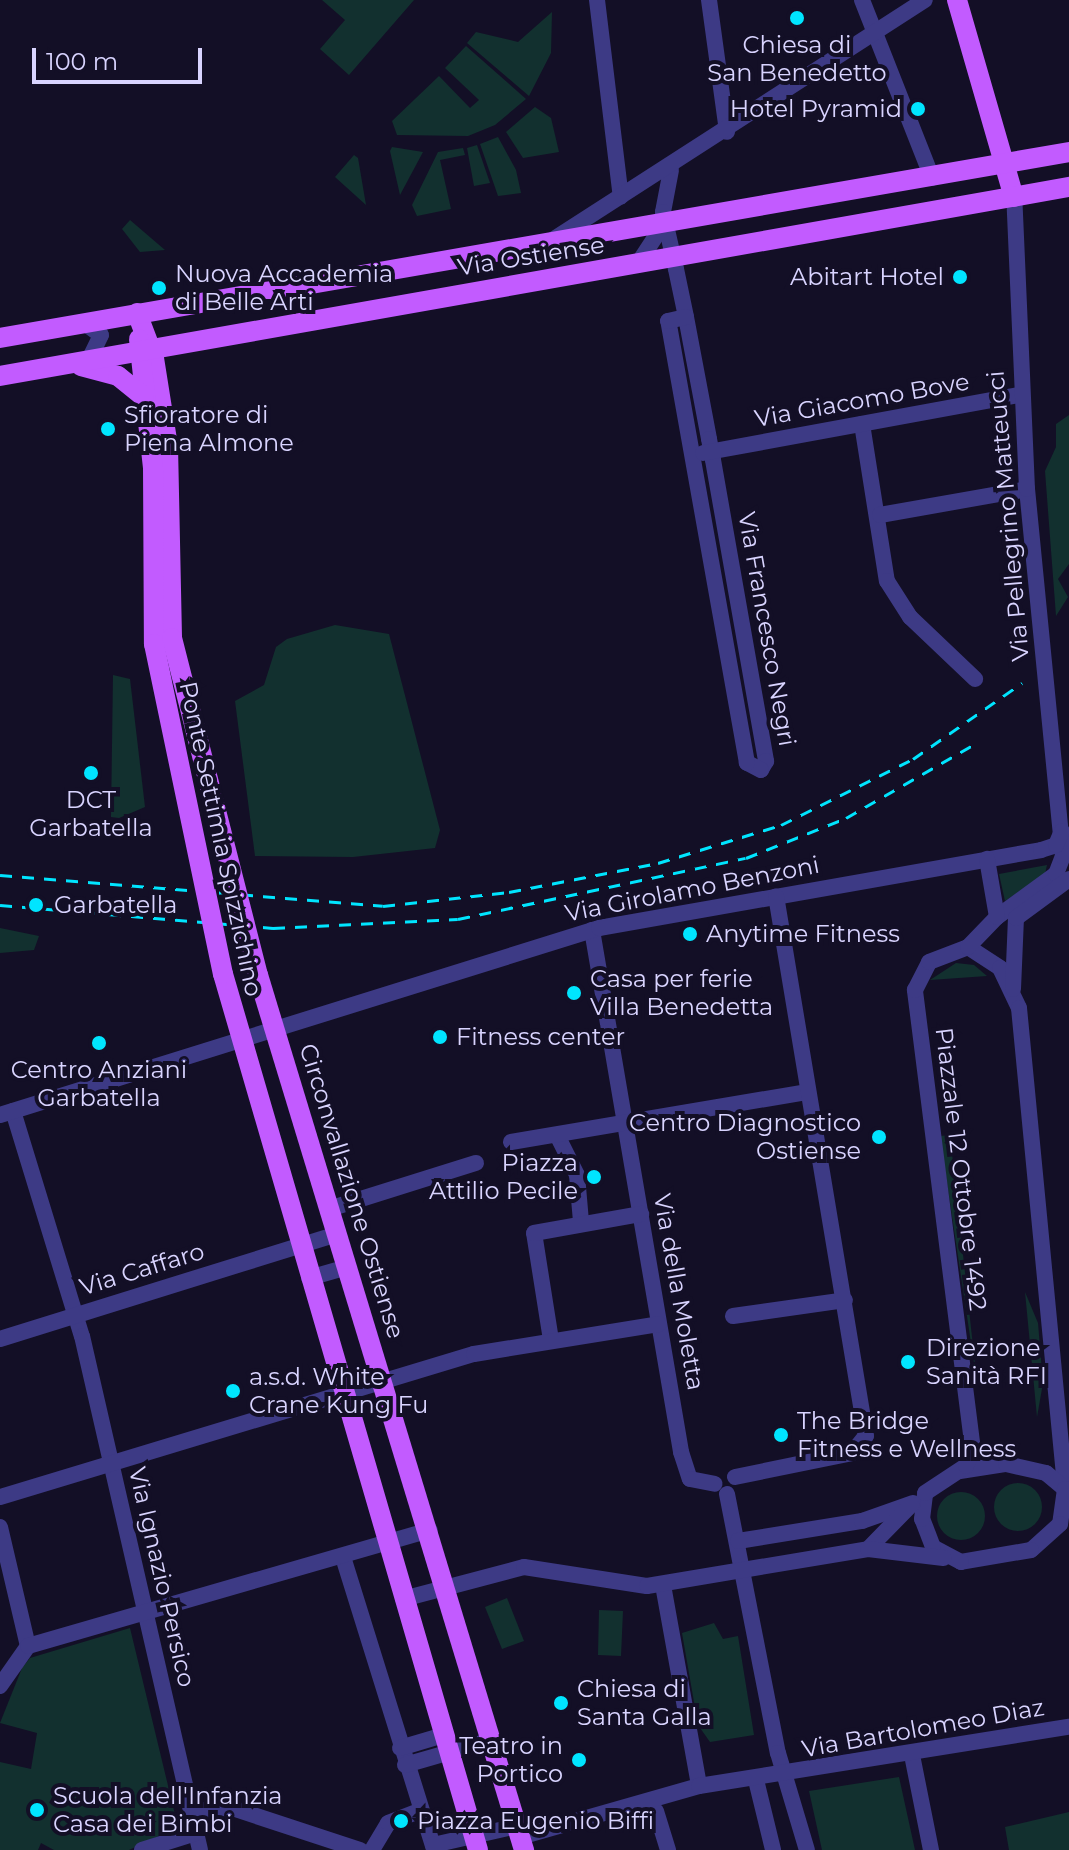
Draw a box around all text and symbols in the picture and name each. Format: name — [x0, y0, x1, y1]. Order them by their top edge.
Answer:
marker: Chiesa di San Benedetto — [788, 9, 806, 27]
place label: Chiesa di San Benedetto — [707, 31, 887, 87]
scale bar — [36, 32, 206, 82]
text: 100 m — [46, 47, 118, 76]
place label: Hotel Pyramid — [730, 95, 902, 123]
marker: Hotel Pyramid — [909, 100, 927, 118]
street label: Via Ostiense — [456, 230, 606, 282]
place label: Nuova Accademia di Belle Arti — [175, 260, 393, 316]
place label: Abitart Hotel — [790, 263, 944, 291]
marker: Abitart Hotel — [951, 268, 969, 286]
marker: Nuova Accademia di Belle Arti — [150, 279, 168, 297]
street label: Via Giacomo Bove — [752, 367, 972, 433]
street label: Via Pellegrino Matteucci — [981, 370, 1035, 662]
place label: Sfioratore di Piena Almone — [124, 401, 294, 457]
marker: Sfioratore di Piena Almone — [99, 420, 117, 438]
street label: Via Francesco Negri — [732, 509, 802, 749]
street label: Ponte Settimia Spizzichino — [174, 679, 268, 999]
marker: DCT Garbatella — [82, 764, 100, 782]
place label: DCT Garbatella — [29, 786, 153, 842]
street label: Via Girolamo Benzoni — [562, 850, 822, 928]
place label: Garbatella — [54, 891, 177, 919]
marker: Garbatella — [25, 894, 47, 916]
place label: Anytime Fitness — [706, 920, 900, 948]
marker: Anytime Fitness — [681, 925, 699, 943]
place label: Casa per ferie Villa Benedetta — [590, 965, 773, 1021]
marker: Casa per ferie Villa Benedetta — [565, 984, 583, 1002]
place label: Fitness center — [456, 1023, 625, 1051]
street label: Piazzale 12 Ottobre 1492 — [929, 1026, 993, 1312]
marker: Fitness center — [431, 1028, 449, 1046]
marker: Centro Anziani Garbatella — [90, 1034, 108, 1052]
street label: Circonvallazione Ostiense — [293, 1040, 411, 1342]
place label: Centro Anziani Garbatella — [11, 1056, 187, 1112]
place label: Centro Diagnostico Ostiense — [629, 1109, 861, 1165]
marker: Centro Diagnostico Ostiense — [868, 1126, 890, 1148]
place label: Piazza Attilio Pecile — [429, 1149, 578, 1205]
marker: Piazza Attilio Pecile — [585, 1168, 603, 1186]
street label: Via della Moletta — [648, 1191, 710, 1393]
street label: Via Caffaro — [76, 1236, 208, 1302]
place label: Direzione Sanità RFI — [926, 1334, 1047, 1390]
marker: Direzione Sanità RFI — [897, 1351, 919, 1373]
place label: a.s.d. White Crane Kung Fu — [249, 1363, 428, 1419]
marker: a.s.d. White Crane Kung Fu — [224, 1382, 242, 1400]
place label: The Bridge Fitness e Wellness — [797, 1407, 1016, 1463]
marker: The Bridge Fitness e Wellness — [772, 1426, 790, 1444]
street label: Via Ignazio Persico — [123, 1464, 201, 1690]
place label: Chiesa di Santa Galla — [577, 1675, 712, 1731]
street label: Via Bartolomeo Diaz — [800, 1693, 1046, 1763]
marker: Chiesa di Santa Galla — [552, 1694, 570, 1712]
place label: Teatro in Portico — [459, 1732, 563, 1788]
marker: Teatro in Portico — [570, 1751, 588, 1769]
place label: Scuola dell'Infanzia Casa dei Bimbi — [53, 1782, 283, 1838]
marker: Scuola dell'Infanzia Casa dei Bimbi — [28, 1801, 46, 1819]
place label: Piazza Eugenio Biffi — [417, 1807, 654, 1835]
marker: Piazza Eugenio Biffi — [392, 1812, 410, 1830]

